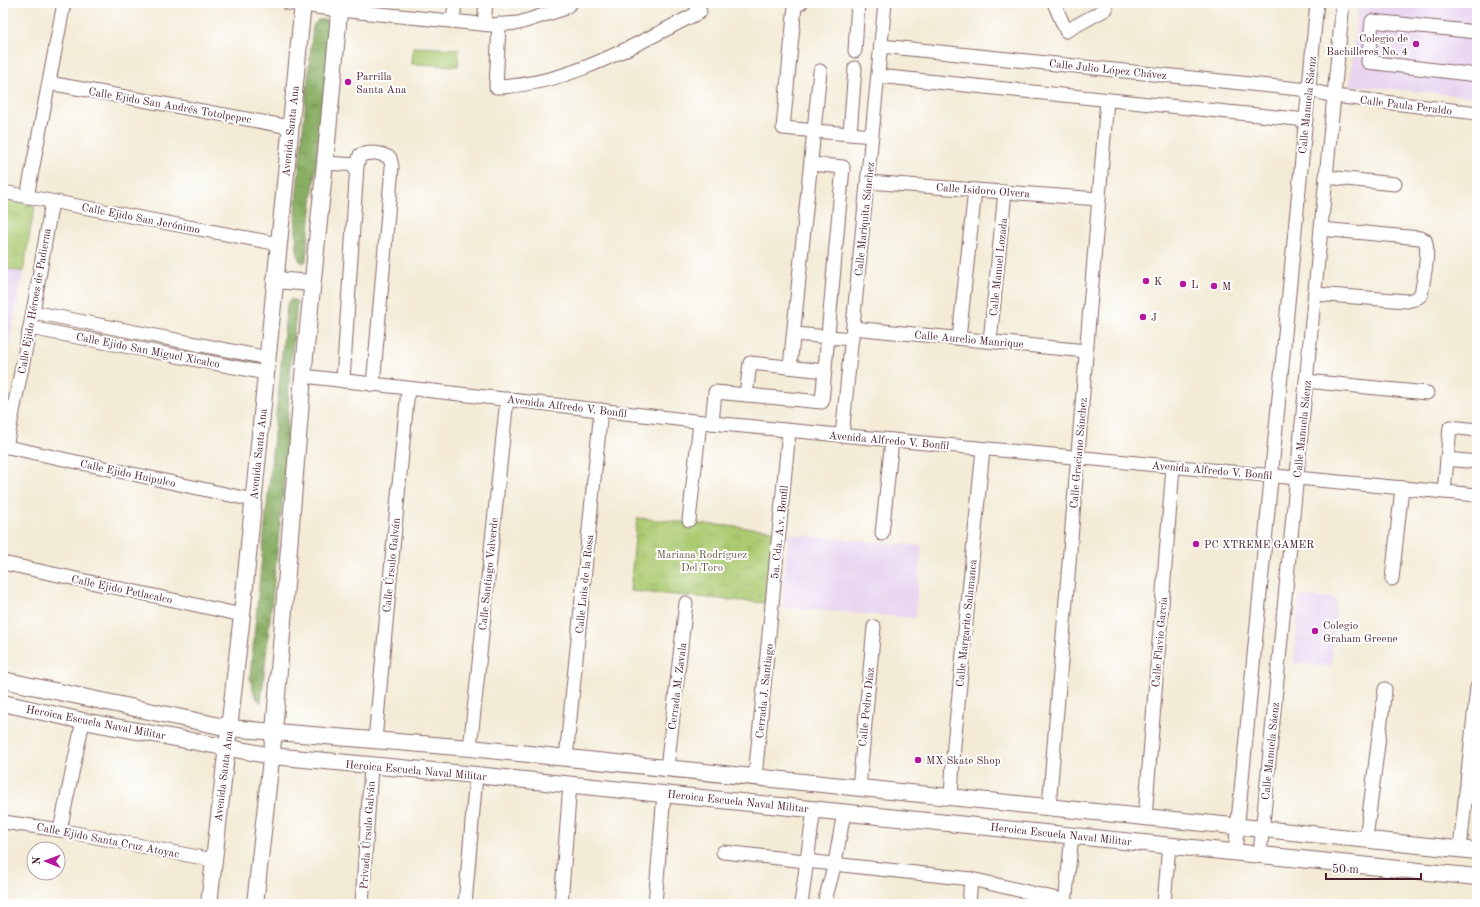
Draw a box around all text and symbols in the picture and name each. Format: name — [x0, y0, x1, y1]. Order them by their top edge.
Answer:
place label: Colegio de Bachilleres No. 4 — [1326, 34, 1408, 58]
marker: Colegio de Bachilleres No. 4 — [1411, 39, 1421, 49]
street label: Calle Manuela Sáenz — [1298, 56, 1319, 154]
street label: Calle Julio López Chávez — [1048, 59, 1167, 82]
place label: Parrilla Santa Ana — [356, 72, 407, 96]
marker: Parrilla Santa Ana — [343, 77, 353, 87]
street label: Avenida Santa Ana — [281, 84, 302, 177]
street label: Calle Ejido San Andrés Totolpepec — [87, 87, 252, 126]
street label: Calle Paula Peraldo — [1359, 95, 1453, 118]
street label: Calle Mariquita Sánchez — [854, 161, 877, 277]
street label: Calle Isidoro Olvera — [936, 183, 1031, 200]
street label: Calle Ejido San Jerónimo — [80, 203, 201, 236]
street label: Calle Manuel Lozada — [989, 217, 1010, 317]
street label: Calle Ejido Héroes de Padierna — [17, 227, 54, 375]
marker: K — [1141, 276, 1151, 286]
place label: K — [1154, 277, 1162, 288]
marker: L — [1178, 279, 1188, 289]
place label: L — [1191, 280, 1198, 291]
marker: M — [1209, 281, 1219, 291]
place label: M — [1222, 282, 1231, 293]
marker: J — [1138, 312, 1148, 322]
place label: J — [1151, 313, 1157, 324]
street label: Calle Aurelio Manrique — [914, 330, 1024, 351]
street label: Calle Ejido San Miguel Xicalco — [75, 332, 221, 371]
street label: Calle Manuela Sáenz — [1293, 380, 1314, 478]
street label: Avenida Alfredo V. Bonfil — [506, 395, 627, 420]
street label: Calle Graciano Sánchez — [1069, 397, 1090, 509]
street label: Avenida Santa Ana — [249, 407, 270, 500]
street label: Avenida Alfredo V. Bonfil — [828, 431, 950, 452]
street label: Calle Ejido Huipulco — [79, 459, 177, 490]
street label: Avenida Alfredo V. Bonfil — [1151, 461, 1273, 482]
street label: 5a. Cda. A.v. Bonfil — [770, 485, 791, 579]
street label: Calle Úrsulo Galván — [380, 517, 403, 613]
street label: Calle Santiago Valverde — [478, 517, 501, 631]
street label: Calle Luis de la Rosa — [575, 533, 596, 634]
marker: PC XTREME GAMER — [1191, 539, 1201, 549]
place label: PC XTREME GAMER — [1204, 540, 1314, 551]
park label: Mariana Rodríguez Del Toro — [657, 550, 747, 574]
street label: Calle Margarito Salamanca — [955, 558, 980, 688]
street label: Calle Ejido Petlacalco — [70, 574, 173, 607]
street label: Calle Flavio García — [1151, 596, 1170, 688]
place label: Colegio Graham Greene — [1323, 621, 1398, 645]
marker: Colegio Graham Greene — [1310, 626, 1320, 636]
street label: Cerrada M. Zavala — [668, 641, 689, 731]
street label: Cerrada J. Santiago — [755, 643, 776, 739]
street label: Calle Pedro Díaz — [858, 667, 877, 747]
street label: Calle Manuela Sáenz — [1261, 702, 1282, 800]
street label: Heroica Escuela Naval Militar — [25, 705, 167, 743]
street label: Avenida Santa Ana — [213, 730, 236, 822]
marker: MX Skate Shop — [913, 755, 923, 765]
place label: MX Skate Shop — [926, 756, 1001, 767]
street label: Heroica Escuela Naval Militar — [345, 760, 488, 783]
street label: Privada Úrsulo Galván — [357, 780, 378, 890]
street label: Heroica Escuela Naval Militar — [667, 790, 810, 815]
street label: Calle Ejido Santa Cruz Atoyac — [36, 822, 180, 861]
street label: Heroica Escuela Naval Militar — [990, 823, 1133, 848]
north arrow — [26, 841, 66, 881]
scale bar — [1326, 855, 1421, 881]
text: N — [32, 856, 43, 865]
text: 50 m — [1332, 863, 1359, 876]

